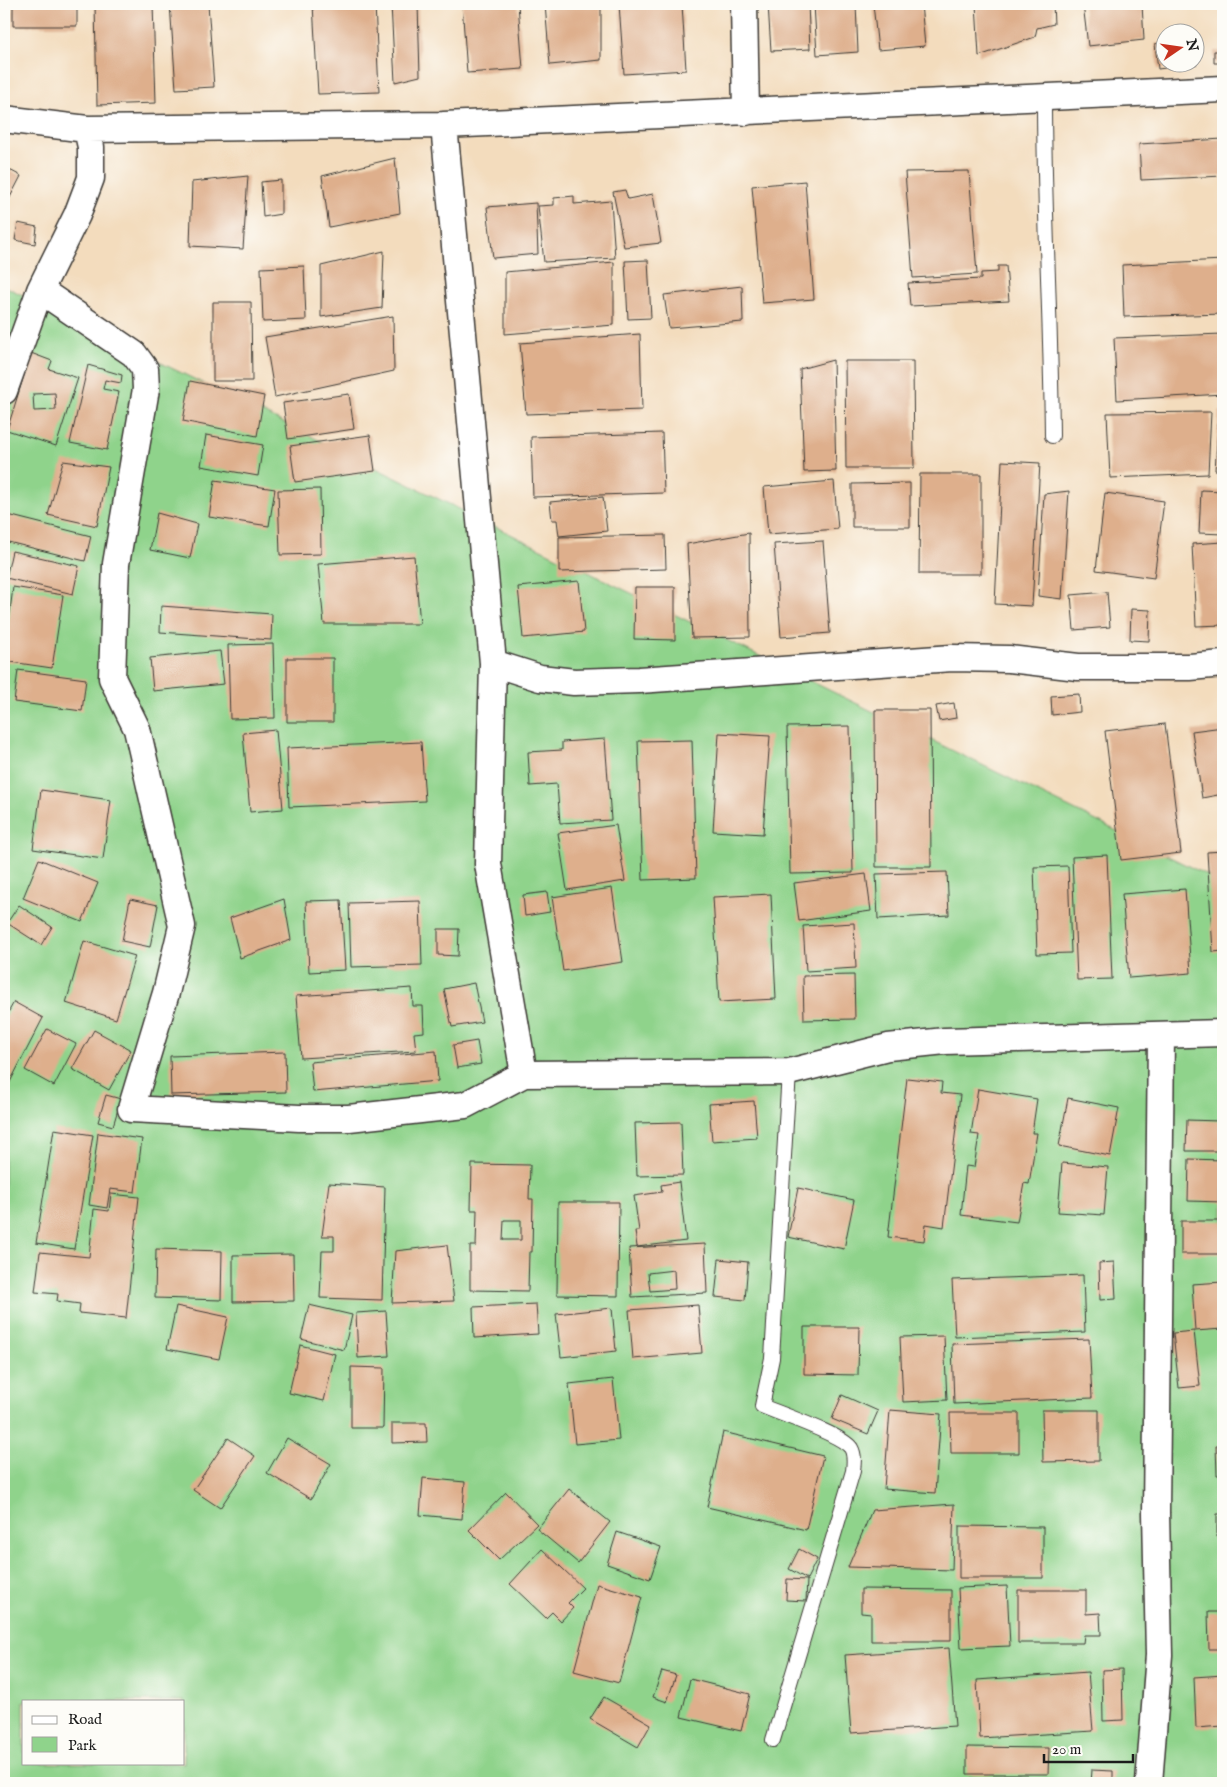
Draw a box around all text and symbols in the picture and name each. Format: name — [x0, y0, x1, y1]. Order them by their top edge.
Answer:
north arrow — [1154, 22, 1204, 72]
text: N — [1181, 36, 1202, 53]
legend — [22, 1700, 185, 1764]
text: Road — [68, 1710, 103, 1729]
scale bar — [1044, 1732, 1133, 1764]
text: Park — [68, 1736, 98, 1755]
text: 20 m — [1052, 1740, 1082, 1759]

